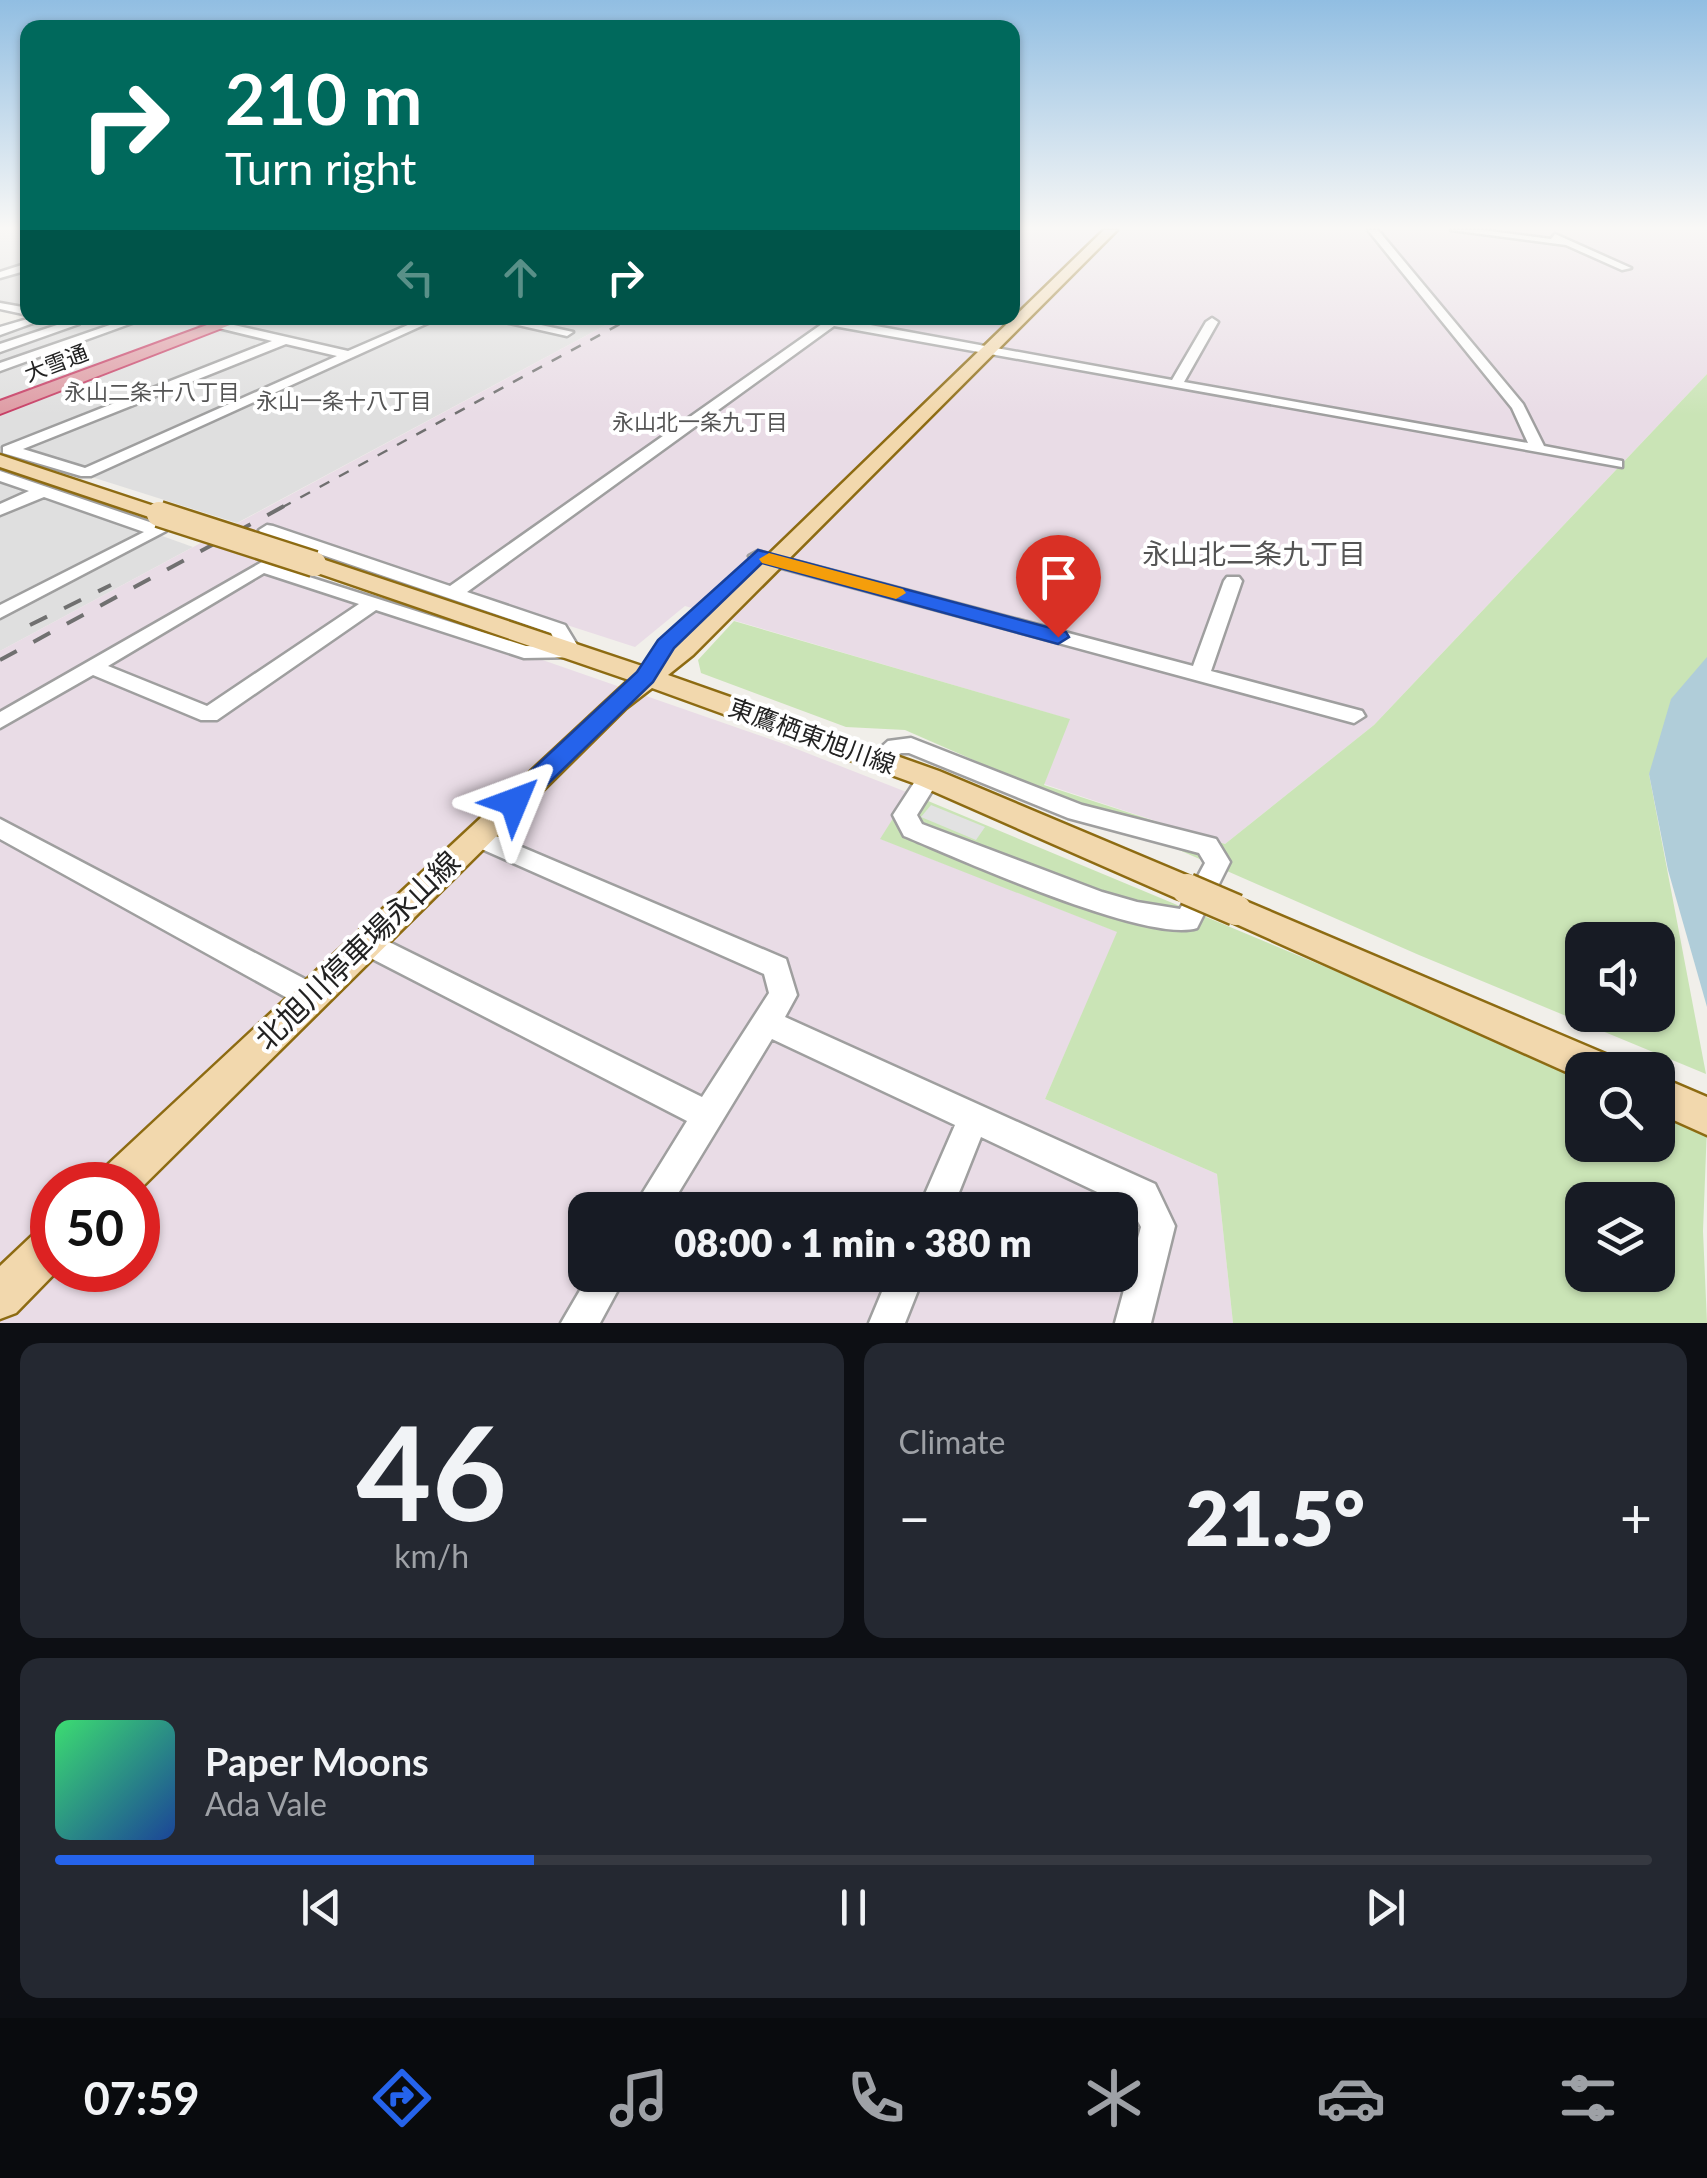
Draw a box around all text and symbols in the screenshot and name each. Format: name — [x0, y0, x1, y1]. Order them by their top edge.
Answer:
text: 210 m — [225, 56, 422, 140]
icon: right — [60, 60, 190, 190]
text: Turn right — [225, 141, 416, 195]
icon: left — [388, 250, 443, 305]
icon: ahead — [493, 250, 548, 305]
icon: right — [598, 250, 653, 305]
street label: 大雪通 — [20, 338, 91, 387]
district label: 永山二条十八丁目 — [64, 378, 240, 405]
district label: 永山一条十八丁目 — [256, 387, 432, 414]
district label: 永山北一条九丁目 — [612, 408, 788, 435]
pin — [1016, 535, 1101, 638]
district label: 永山北二条九丁目 — [1142, 536, 1366, 570]
icon: arrive — [1031, 550, 1086, 605]
street label: 東鷹栖東旭川線 — [725, 691, 900, 779]
position arrow — [462, 750, 566, 854]
street label: 北旭川停車場永山線 — [247, 843, 466, 1056]
map controls — [1565, 922, 1675, 1292]
button: sound — [1565, 922, 1675, 1032]
button: search — [1565, 1052, 1675, 1162]
speed limit sign: 50 — [30, 1162, 160, 1292]
button: layers — [1565, 1182, 1675, 1292]
text: 08:00 · 1 min · 380 m — [674, 1219, 1032, 1265]
text: 46 — [356, 1393, 507, 1549]
text: Climate — [899, 1422, 1005, 1461]
text: 21.5° — [1185, 1472, 1365, 1562]
text: − — [899, 1484, 930, 1550]
text: + — [1620, 1484, 1652, 1550]
text: km/h — [394, 1536, 469, 1575]
text: Paper Moons — [205, 1738, 429, 1784]
text: Ada Vale — [205, 1784, 327, 1823]
icon: previous — [294, 1880, 349, 1935]
icon: pause — [826, 1880, 881, 1935]
icon: next — [1358, 1880, 1413, 1935]
icon: directions — [367, 2063, 437, 2133]
icon: music — [604, 2063, 674, 2133]
icon: phone — [841, 2063, 911, 2133]
icon: climate — [1079, 2063, 1149, 2133]
icon: car — [1316, 2063, 1386, 2133]
icon: filters — [1553, 2063, 1623, 2133]
text: 07:59 — [84, 2071, 200, 2125]

